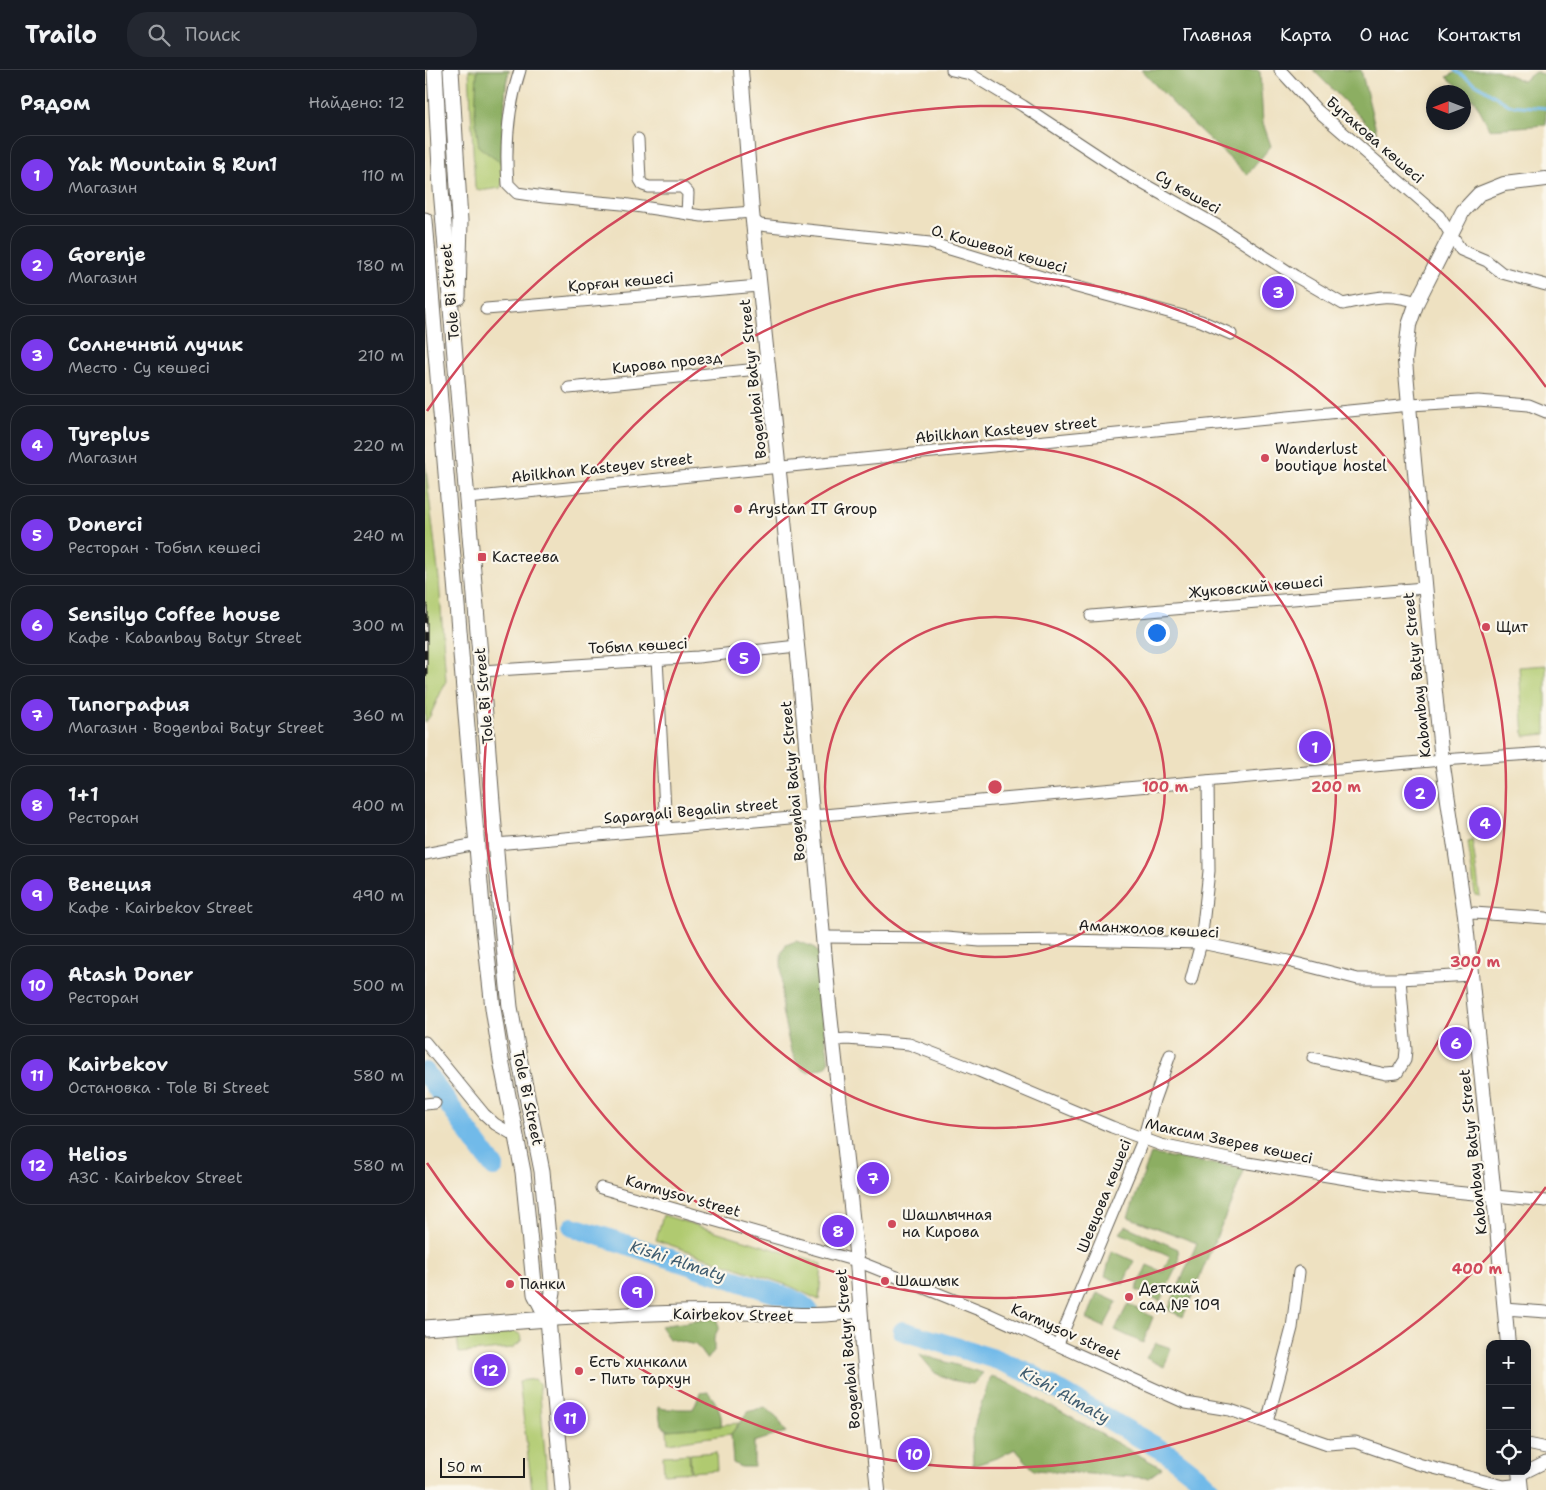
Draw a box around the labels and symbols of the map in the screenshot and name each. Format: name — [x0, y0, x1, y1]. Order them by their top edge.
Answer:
north arrow — [1426, 85, 1471, 130]
street label: Бутакова көшесі — [1322, 92, 1428, 188]
street label: Су көшесі — [1152, 165, 1224, 219]
street label: О. Кошевой көшесі — [929, 220, 1069, 278]
street label: Tole Bi Street — [436, 243, 464, 341]
street label: Қорған көшесі — [567, 267, 675, 297]
pin: 3 — [1262, 273, 1294, 311]
street label: Bogenbai Batyr Street — [735, 298, 771, 460]
street label: Кирова проезд — [611, 347, 723, 379]
street label: Abilkhan Kasteyev street — [914, 412, 1098, 448]
place label: Wanderlust boutique hostel — [1275, 439, 1387, 476]
street label: Abilkhan Kasteyev street — [510, 449, 694, 487]
marker: Wanderlust boutique hostel — [1259, 452, 1271, 464]
place label: Arystan IT Group — [748, 499, 877, 519]
marker: Arystan IT Group — [732, 503, 744, 515]
place label: Кастеева — [492, 547, 560, 567]
marker: Кастеева — [476, 551, 488, 563]
street label: Жуковский көшесі — [1188, 571, 1324, 603]
street label: Kabanbay Batyr Street — [1398, 591, 1436, 759]
place label: Щит — [1496, 617, 1528, 637]
your location — [1144, 620, 1170, 646]
marker: Щит — [1480, 621, 1492, 633]
street label: Тобыл көшесі — [588, 633, 688, 659]
pin: 5 — [728, 639, 760, 677]
street label: Tole Bi Street — [470, 647, 498, 745]
street label: Bogenbai Batyr Street — [776, 700, 810, 862]
pin: 1 — [1299, 728, 1331, 766]
pin: 2 — [1404, 774, 1436, 812]
text: 100 m — [1142, 777, 1188, 797]
text: 200 m — [1311, 777, 1361, 797]
centre of rings — [986, 778, 1004, 796]
street label: Sapargali Begalin street — [603, 793, 779, 829]
pin: 4 — [1469, 804, 1501, 842]
street label: Аманжолов көшесі — [1078, 915, 1220, 943]
text: 300 m — [1450, 952, 1500, 972]
pin: 6 — [1440, 1024, 1472, 1062]
street label: Tole Bi Street — [508, 1049, 548, 1147]
street label: Kabanbay Batyr Street — [1454, 1068, 1492, 1236]
street label: Максим Зверев көшесі — [1143, 1113, 1315, 1169]
street label: Шевцова көшесі — [1072, 1136, 1136, 1256]
pin: 7 — [857, 1159, 889, 1197]
street label: Karmysov street — [623, 1170, 743, 1222]
place label: Шашлычная на Кирова — [902, 1205, 992, 1242]
pin: 8 — [822, 1212, 854, 1250]
marker: Шашлычная на Кирова — [886, 1218, 898, 1230]
water label: Kіshі Almaty — [628, 1236, 728, 1286]
text: 400 m — [1452, 1259, 1502, 1279]
street label: Bogenbai Batyr Street — [831, 1268, 865, 1430]
place label: Шашлык — [895, 1271, 959, 1291]
pin: 9 — [621, 1273, 653, 1311]
place label: Панки — [520, 1274, 566, 1294]
marker: Шашлык — [879, 1275, 891, 1287]
marker: Панки — [504, 1278, 516, 1290]
place label: Детский сад № 109 — [1139, 1278, 1220, 1315]
marker: Детский сад № 109 — [1123, 1291, 1135, 1303]
street label: Karmysov street — [1008, 1299, 1124, 1365]
street label: Kairbekov Street — [673, 1304, 793, 1326]
pin: 12 — [474, 1351, 506, 1389]
place label: Есть хинкали - Пить тархун — [589, 1352, 691, 1389]
water label: Kіshі Almaty — [1017, 1362, 1113, 1428]
marker: Есть хинкали - Пить тархун — [573, 1365, 585, 1377]
pin: 11 — [554, 1399, 586, 1437]
pin: 10 — [898, 1435, 930, 1473]
scale bar — [440, 1455, 525, 1478]

